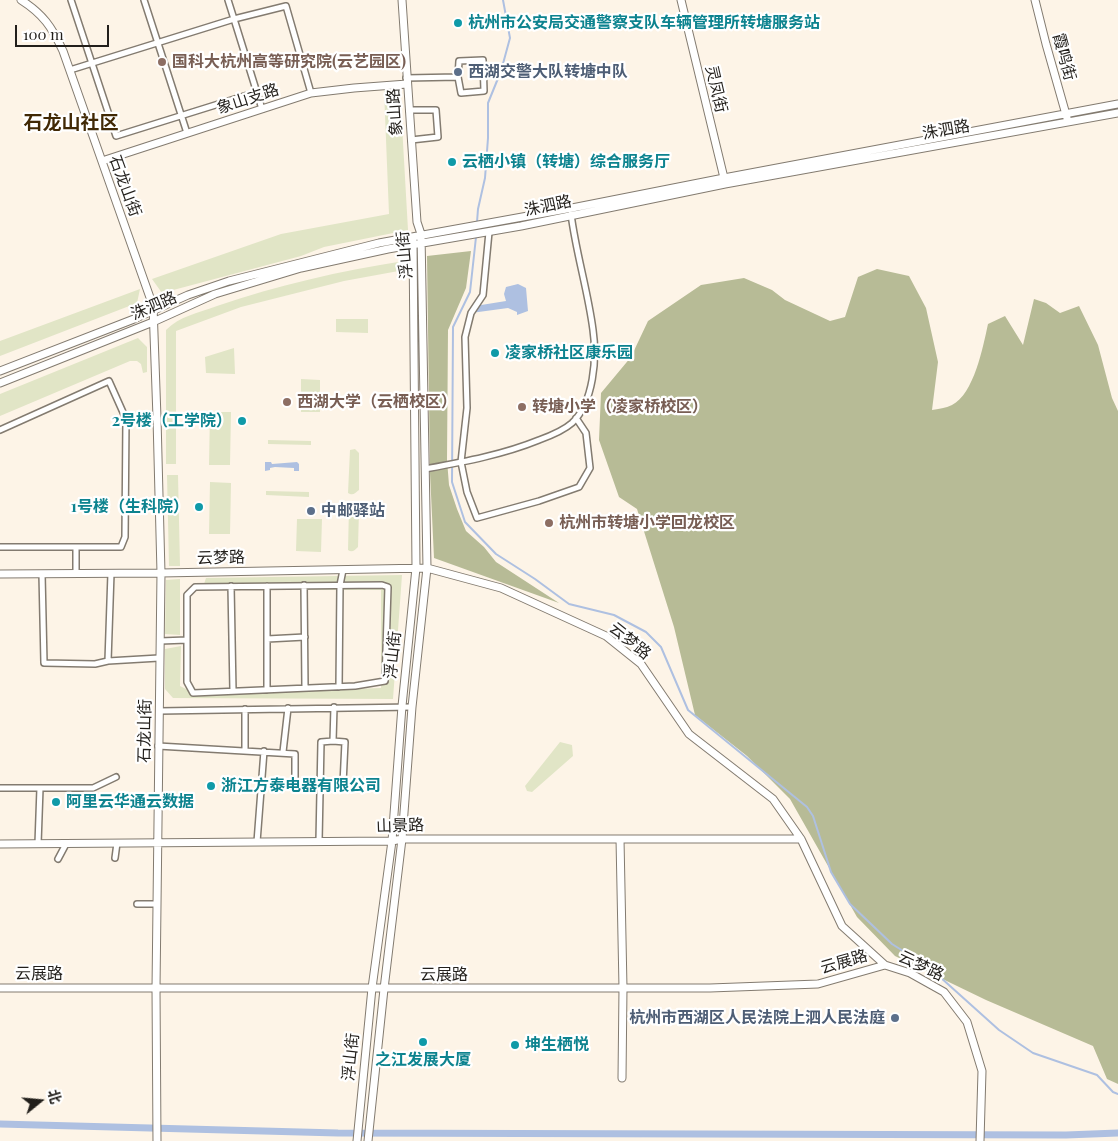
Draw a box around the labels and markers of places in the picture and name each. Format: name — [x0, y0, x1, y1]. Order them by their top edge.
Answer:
place label: 杭州市公安局交通警察支队车辆管理所转塘服务站 — [468, 13, 820, 33]
marker: 杭州市公安局交通警察支队车辆管理所转塘服务站 — [452, 17, 464, 29]
place label: 国科大杭州高等研究院(云艺园区) — [172, 52, 406, 72]
marker: 国科大杭州高等研究院(云艺园区) — [156, 56, 168, 68]
place label: 西湖交警大队转塘中队 — [468, 62, 628, 82]
marker: 西湖交警大队转塘中队 — [452, 66, 464, 78]
place label: 云栖小镇（转塘）综合服务厅 — [462, 152, 670, 172]
marker: 云栖小镇（转塘）综合服务厅 — [446, 156, 458, 168]
place label: 凌家桥社区康乐园 — [505, 343, 633, 363]
marker: 凌家桥社区康乐园 — [489, 347, 501, 359]
place label: 西湖大学（云栖校区） — [297, 392, 457, 412]
marker: 西湖大学（云栖校区） — [281, 396, 293, 408]
place label: 转塘小学（凌家桥校区） — [532, 397, 708, 417]
marker: 转塘小学（凌家桥校区） — [516, 401, 528, 413]
place label: 2号楼（工学院） — [112, 411, 232, 431]
marker: 2号楼（工学院） — [236, 415, 248, 427]
place label: 1号楼（生科院） — [71, 497, 189, 517]
marker: 1号楼（生科院） — [193, 501, 205, 513]
place label: 中邮驿站 — [321, 501, 385, 521]
marker: 中邮驿站 — [305, 505, 317, 517]
place label: 杭州市转塘小学回龙校区 — [559, 513, 735, 533]
marker: 杭州市转塘小学回龙校区 — [543, 517, 555, 529]
place label: 浙江方泰电器有限公司 — [221, 776, 381, 796]
marker: 浙江方泰电器有限公司 — [205, 780, 217, 792]
place label: 阿里云华通云数据 — [66, 792, 194, 812]
marker: 阿里云华通云数据 — [50, 796, 62, 808]
place label: 杭州市西湖区人民法院上泗人民法庭 — [629, 1008, 885, 1028]
marker: 杭州市西湖区人民法院上泗人民法庭 — [889, 1012, 901, 1024]
place label: 坤生栖悦 — [525, 1035, 589, 1055]
marker: 之江发展大厦 — [417, 1036, 429, 1048]
marker: 坤生栖悦 — [509, 1039, 521, 1051]
place label: 之江发展大厦 — [375, 1050, 471, 1070]

